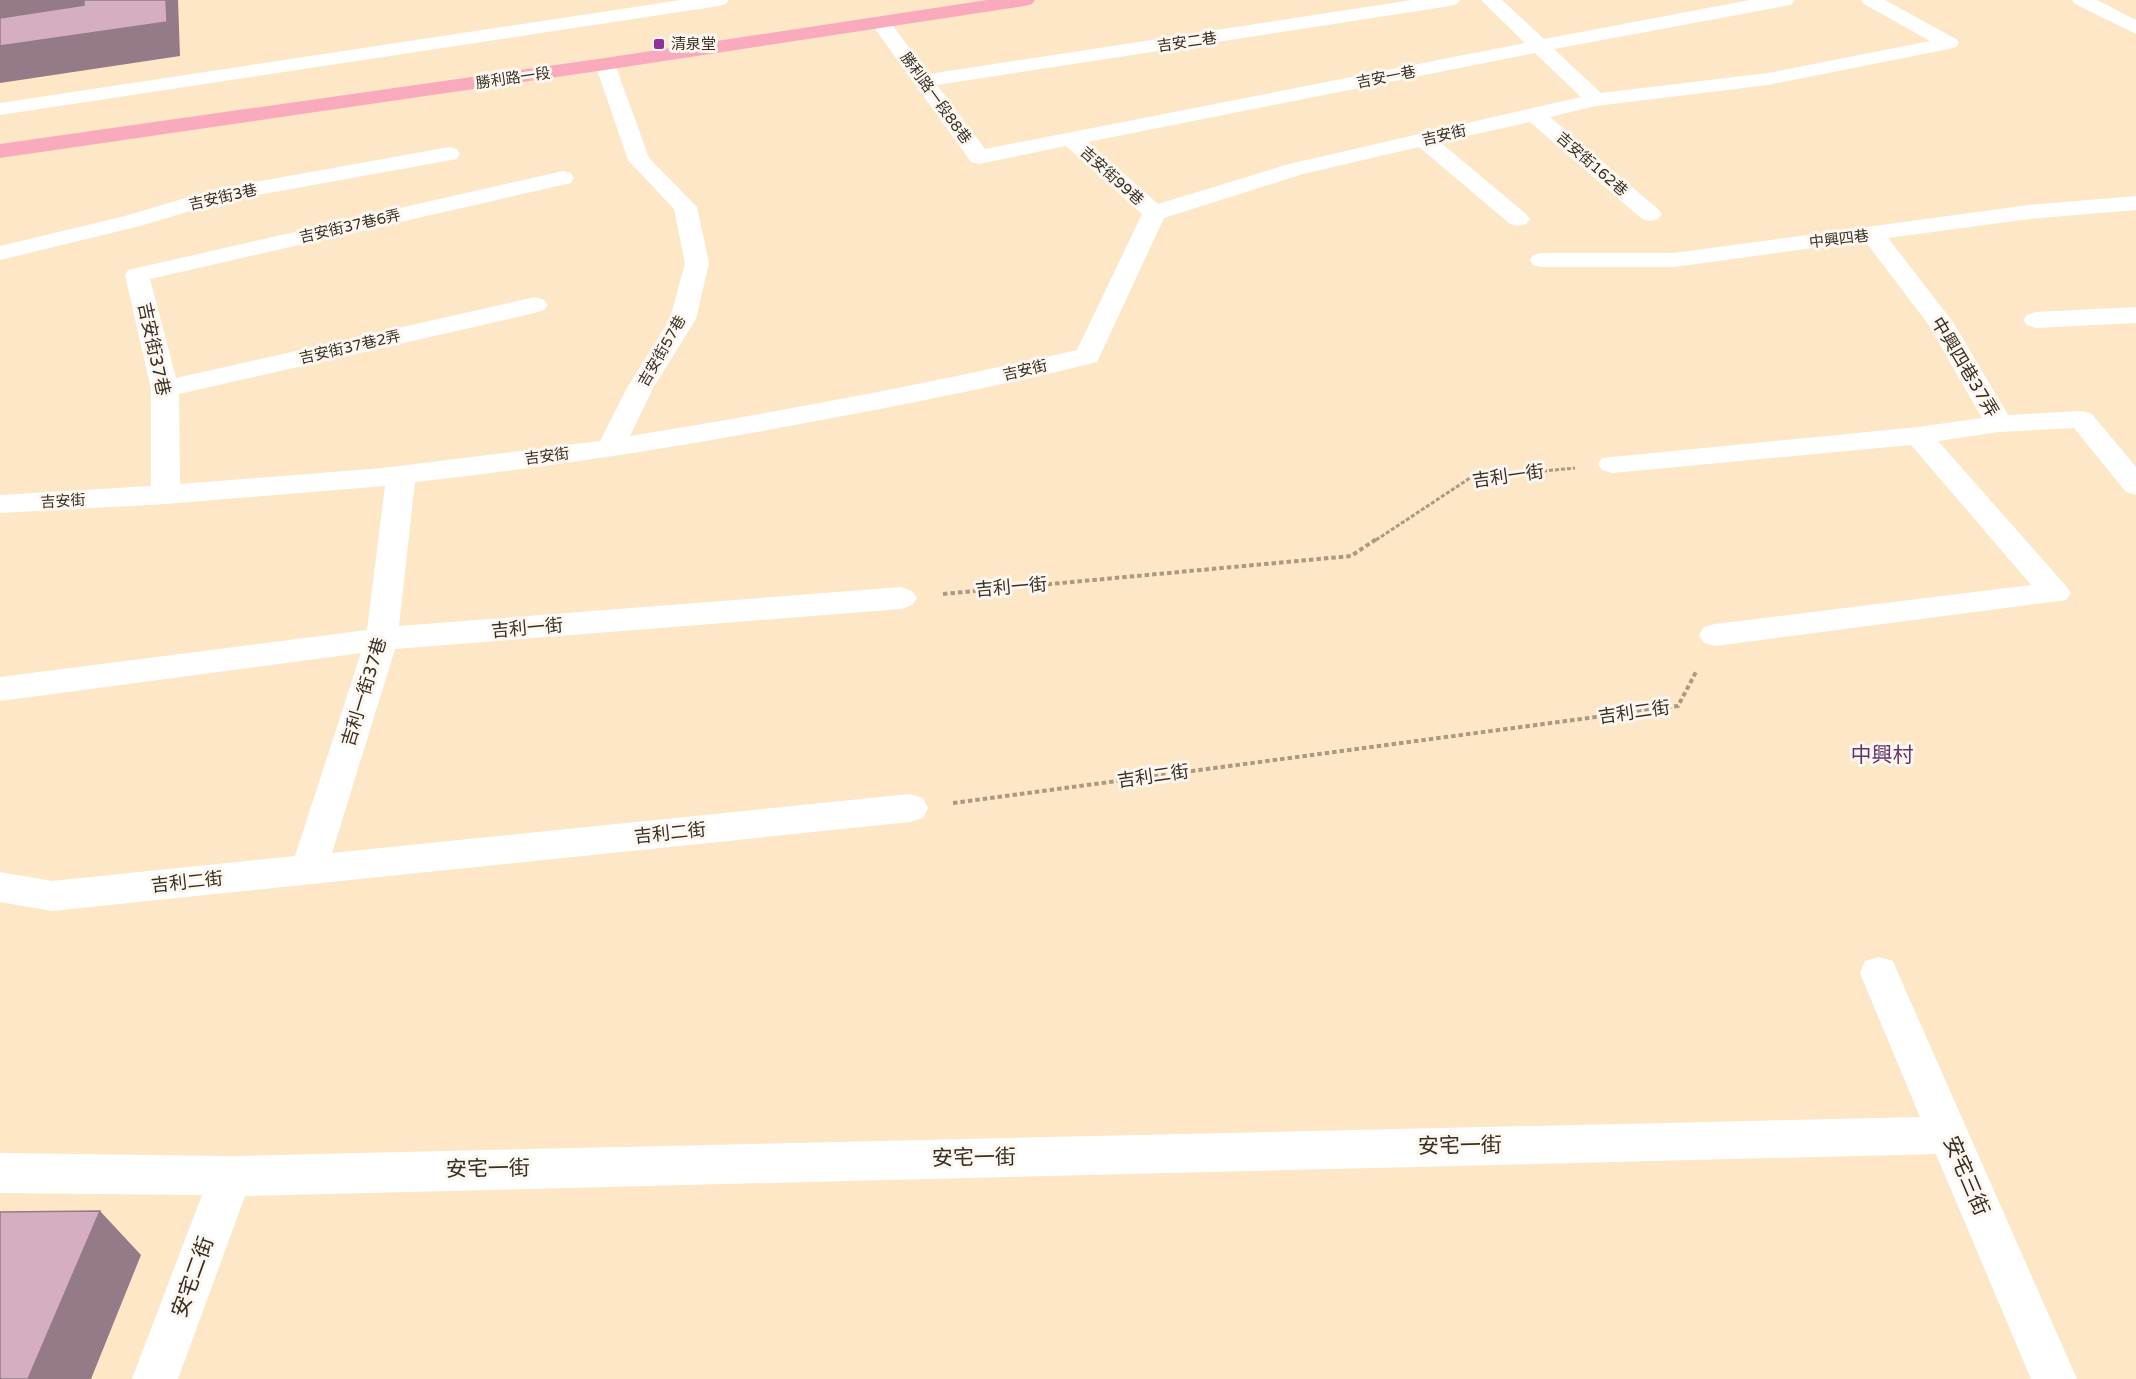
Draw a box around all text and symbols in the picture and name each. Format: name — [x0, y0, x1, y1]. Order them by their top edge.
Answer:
street label: 吉安二巷 — [1156, 29, 1218, 55]
place label: 清泉堂 — [671, 35, 716, 53]
marker: 清泉堂 — [652, 37, 666, 51]
street label: 勝利路一段88巷 — [897, 49, 975, 147]
street label: 吉安一巷 — [1355, 62, 1417, 92]
street label: 勝利路一段 — [475, 64, 551, 92]
street label: 吉安街 — [1420, 121, 1468, 149]
street label: 吉安街162巷 — [1553, 128, 1631, 200]
street label: 吉安街99巷 — [1077, 143, 1147, 209]
street label: 吉安街3巷 — [187, 180, 259, 214]
street label: 吉安街37巷6弄 — [298, 206, 402, 246]
street label: 中興四巷 — [1808, 226, 1870, 252]
street label: 吉安街37巷 — [133, 300, 175, 398]
street label: 吉安街57巷 — [634, 312, 690, 390]
street label: 中興四巷37弄 — [1927, 313, 2003, 421]
street label: 吉安街37巷2弄 — [298, 327, 402, 367]
street label: 吉安街 — [1001, 356, 1049, 384]
street label: 吉安街 — [524, 444, 570, 468]
street label: 吉利一街 — [1471, 460, 1545, 492]
street label: 吉安街 — [40, 491, 86, 511]
street label: 吉利一街 — [974, 573, 1048, 601]
street label: 吉利一街 — [490, 614, 564, 642]
street label: 吉利一街37巷 — [337, 635, 391, 749]
street label: 吉利二街 — [1597, 696, 1671, 728]
district label: 中興村 — [1851, 743, 1914, 768]
street label: 吉利二街 — [1116, 760, 1190, 792]
street label: 吉利二街 — [633, 818, 707, 848]
street label: 吉利二街 — [150, 867, 224, 897]
street label: 安宅三街 — [1938, 1132, 1994, 1220]
street label: 安宅一街 — [1418, 1133, 1502, 1159]
street label: 安宅一街 — [932, 1145, 1016, 1171]
street label: 安宅一街 — [446, 1156, 530, 1182]
street label: 安宅二街 — [167, 1233, 219, 1321]

